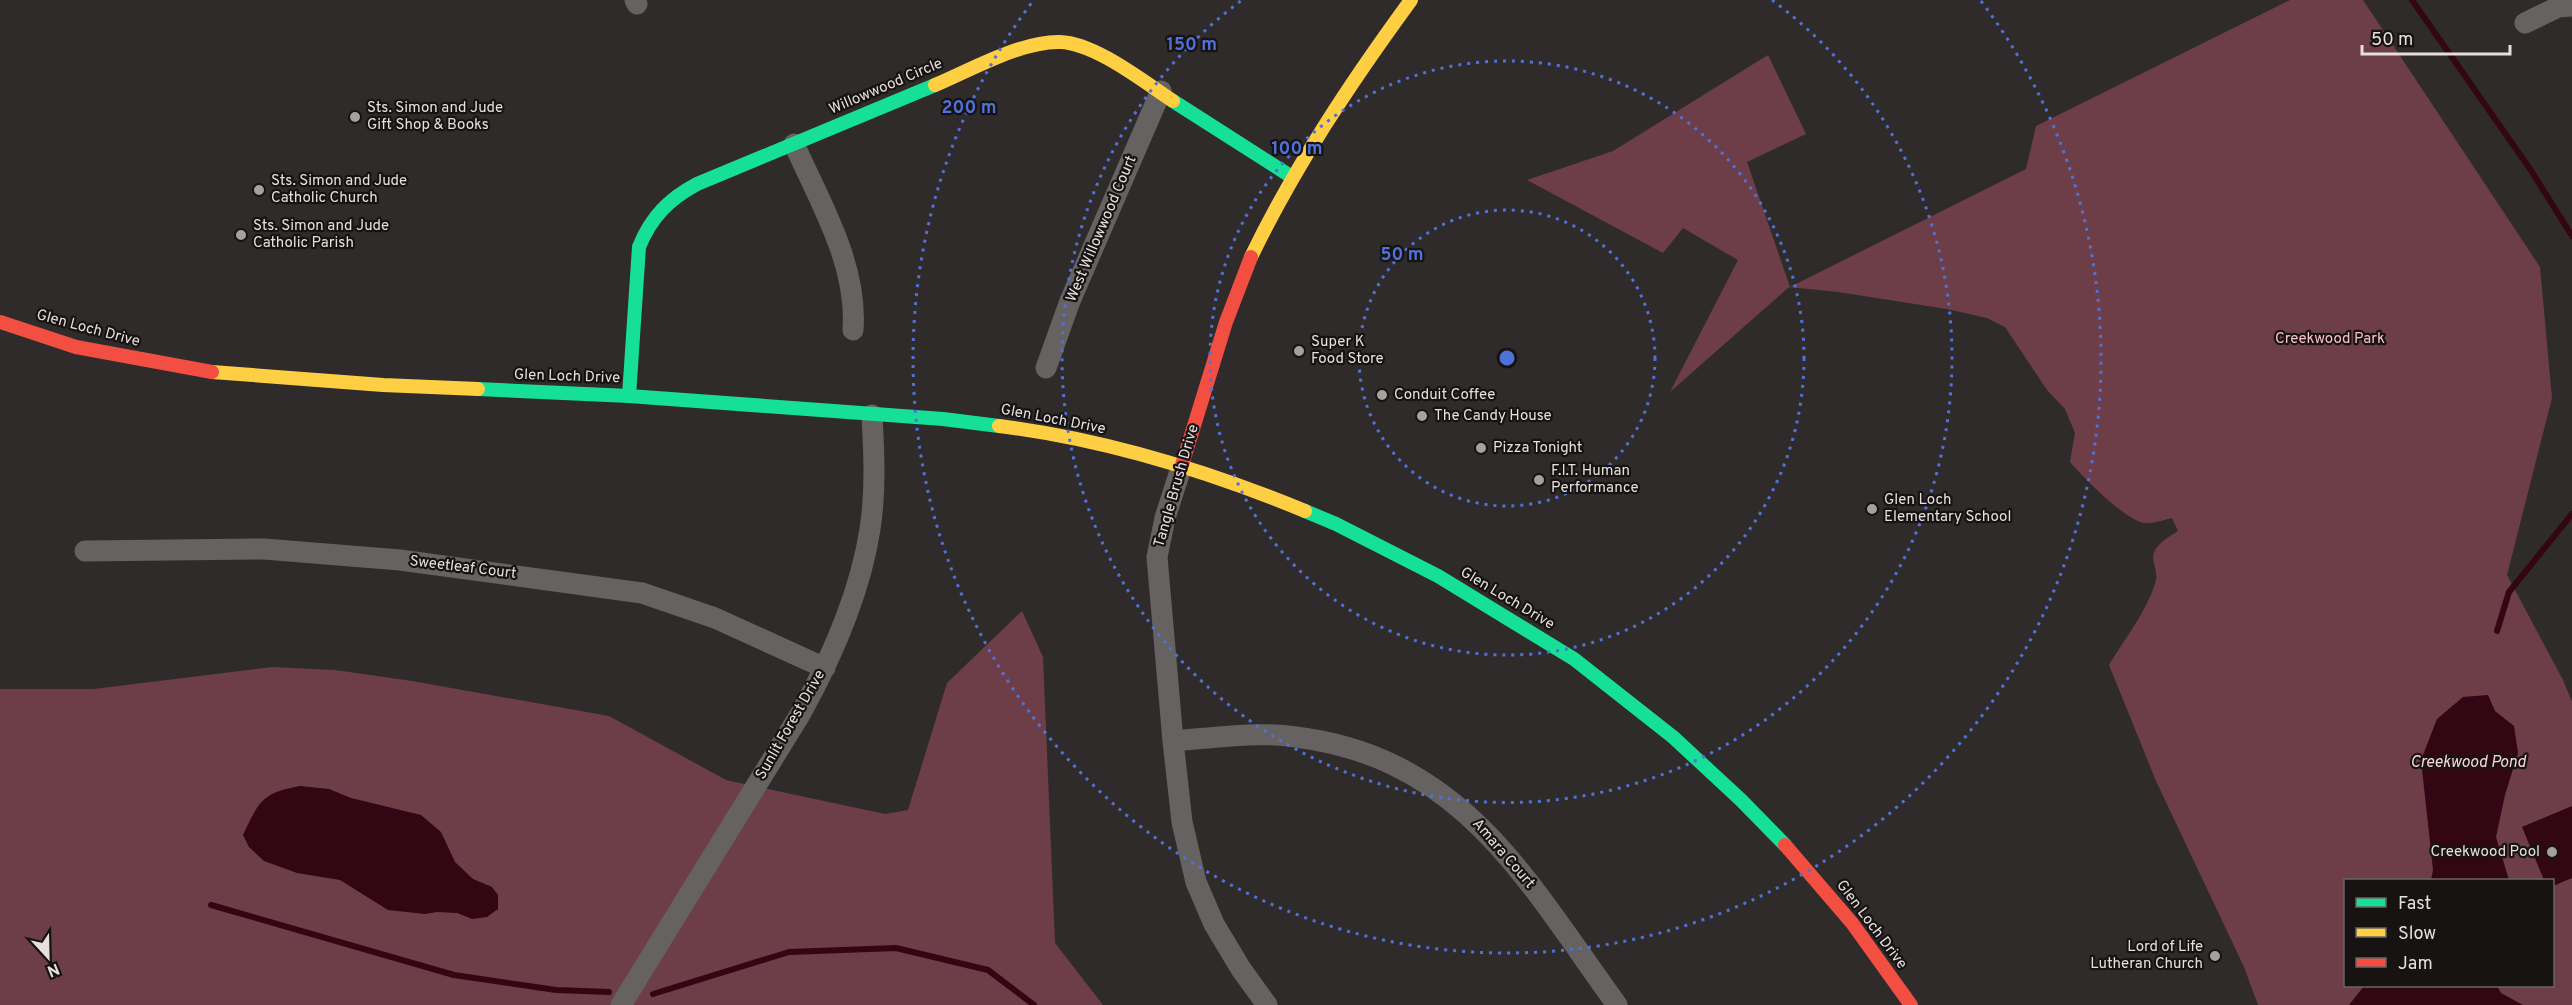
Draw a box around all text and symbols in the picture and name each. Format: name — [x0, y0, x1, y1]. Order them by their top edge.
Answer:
scale bar — [2362, 18, 2510, 56]
text: 50 m — [2371, 29, 2413, 52]
text: 150 m — [1167, 34, 1217, 57]
street label: Willowwood Circle — [826, 55, 946, 119]
text: 200 m — [941, 97, 997, 120]
place label: Sts. Simon and Jude Gift Shop & Books — [367, 99, 503, 135]
marker: Sts. Simon and Jude Gift Shop & Books — [348, 110, 362, 124]
text: 100 m — [1271, 138, 1323, 161]
street label: West Willowwood Court — [1063, 153, 1141, 305]
place label: Sts. Simon and Jude Catholic Church — [271, 172, 407, 208]
marker: Sts. Simon and Jude Catholic Church — [252, 183, 266, 197]
place label: Sts. Simon and Jude Catholic Parish — [253, 217, 389, 253]
marker: Sts. Simon and Jude Catholic Parish — [234, 228, 248, 242]
text: 50 m — [1380, 244, 1424, 267]
street label: Glen Loch Drive — [34, 306, 142, 352]
park label: Creekwood Park — [2275, 330, 2385, 349]
place label: Super K Food Store — [1311, 333, 1384, 369]
marker: Super K Food Store — [1292, 344, 1306, 358]
centre of rings — [1497, 348, 1517, 368]
street label: Glen Loch Drive — [513, 366, 621, 388]
place label: Conduit Coffee — [1394, 386, 1495, 405]
marker: Conduit Coffee — [1375, 388, 1389, 402]
street label: Glen Loch Drive — [999, 401, 1107, 439]
place label: The Candy House — [1434, 407, 1552, 426]
marker: The Candy House — [1415, 409, 1429, 423]
street label: Tangle Brush Drive — [1150, 422, 1204, 550]
place label: Pizza Tonight — [1493, 439, 1583, 458]
marker: Pizza Tonight — [1474, 441, 1488, 455]
place label: F.I.T. Human Performance — [1551, 462, 1639, 498]
marker: F.I.T. Human Performance — [1532, 473, 1546, 487]
place label: Glen Loch Elementary School — [1884, 491, 2011, 527]
marker: Glen Loch Elementary School — [1865, 502, 1879, 516]
street label: Sweetleaf Court — [409, 552, 517, 584]
street label: Glen Loch Drive — [1456, 563, 1558, 635]
street label: Sunlit Forest Drive — [752, 667, 830, 783]
water label: Creekwood Pond — [2410, 753, 2527, 773]
street label: Amara Court — [1467, 815, 1539, 893]
place label: Creekwood Pool — [2431, 843, 2540, 862]
marker: Creekwood Pool — [2545, 845, 2559, 859]
street label: Glen Loch Drive — [1831, 877, 1911, 973]
legend — [2344, 879, 2554, 987]
text: Fast — [2398, 893, 2431, 916]
text: Slow — [2398, 923, 2436, 946]
north arrow — [18, 927, 78, 987]
place label: Lord of Life Lutheran Church — [2090, 938, 2203, 974]
marker: Lord of Life Lutheran Church — [2208, 949, 2222, 963]
text: Jam — [2398, 953, 2433, 976]
text: N — [44, 958, 62, 980]

